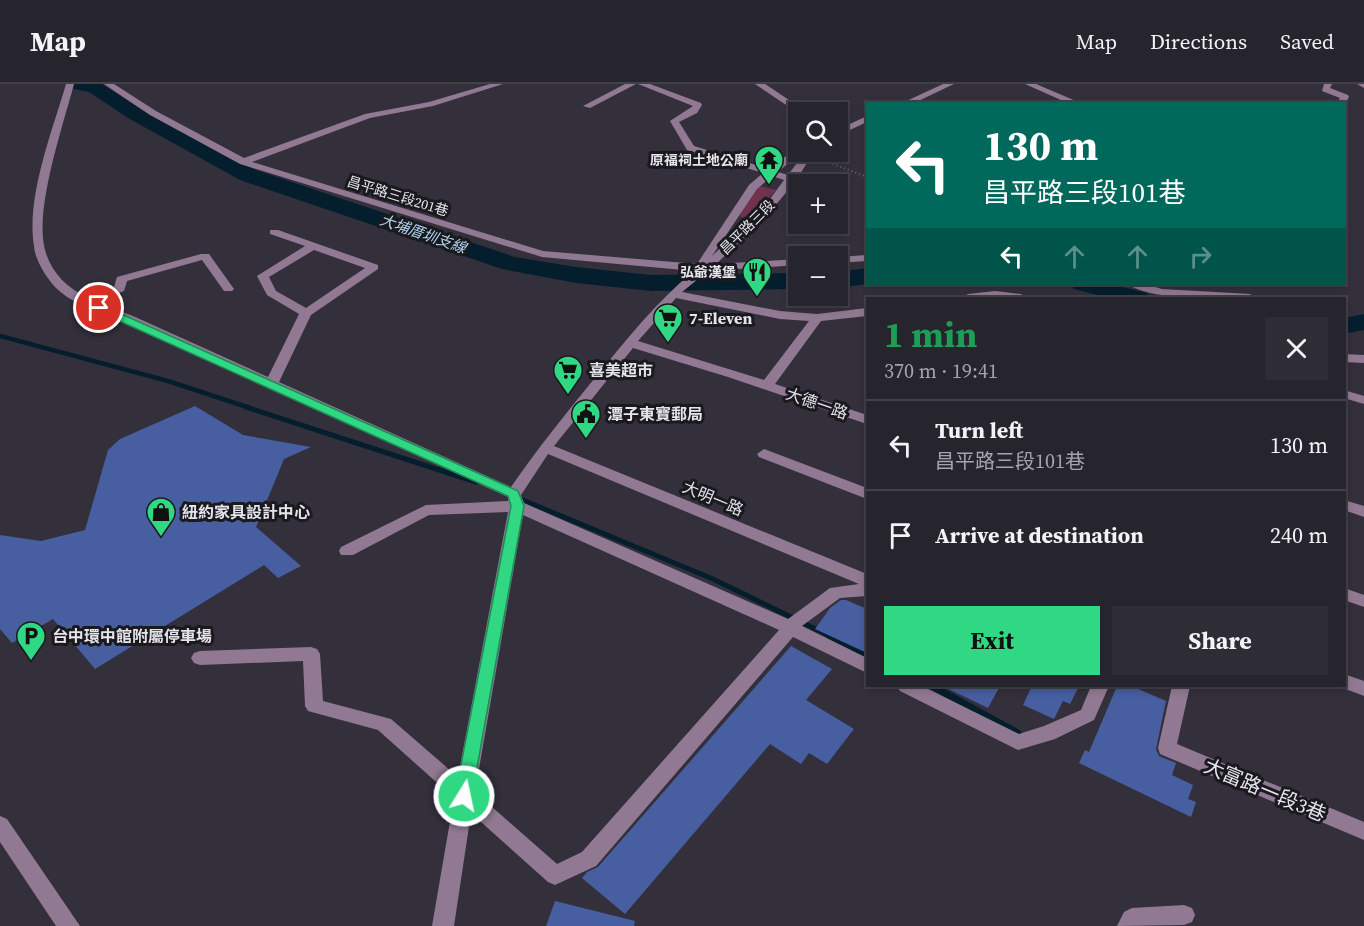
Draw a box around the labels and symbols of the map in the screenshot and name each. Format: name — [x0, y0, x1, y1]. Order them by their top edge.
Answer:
temple icon: 原福祠土地公廟 — [753, 144, 785, 186]
place label: 原福祠土地公廟 — [650, 150, 748, 170]
street label: 昌平路三段201巷 — [345, 171, 451, 221]
street label: 昌平路三段 — [715, 195, 779, 259]
water label: 大埔厝圳支線 — [377, 209, 471, 259]
restaurant icon: 弘爺漢堡 — [741, 256, 773, 298]
place label: 弘爺漢堡 — [680, 262, 736, 282]
pin — [73, 282, 124, 333]
supermarket icon: 7-Eleven — [652, 302, 684, 344]
place label: 7-Eleven — [689, 307, 752, 329]
supermarket icon: 喜美超市 — [552, 354, 584, 396]
place label: 喜美超市 — [589, 359, 653, 381]
street label: 大德一路 — [783, 382, 851, 424]
public building icon: 潭子東寶郵局 — [570, 398, 602, 440]
place label: 潭子東寶郵局 — [607, 403, 703, 425]
street label: 大明一路 — [679, 475, 747, 521]
shop icon: 紐約家具設計中心 — [145, 496, 177, 538]
place label: 紐約家具設計中心 — [182, 501, 310, 523]
parking icon: 台中環中館附屬停車場 — [15, 620, 47, 662]
place label: 台中環中館附屬停車場 — [52, 625, 212, 647]
street label: 大富路一段3巷 — [1200, 752, 1330, 828]
position arrow — [432, 764, 496, 828]

